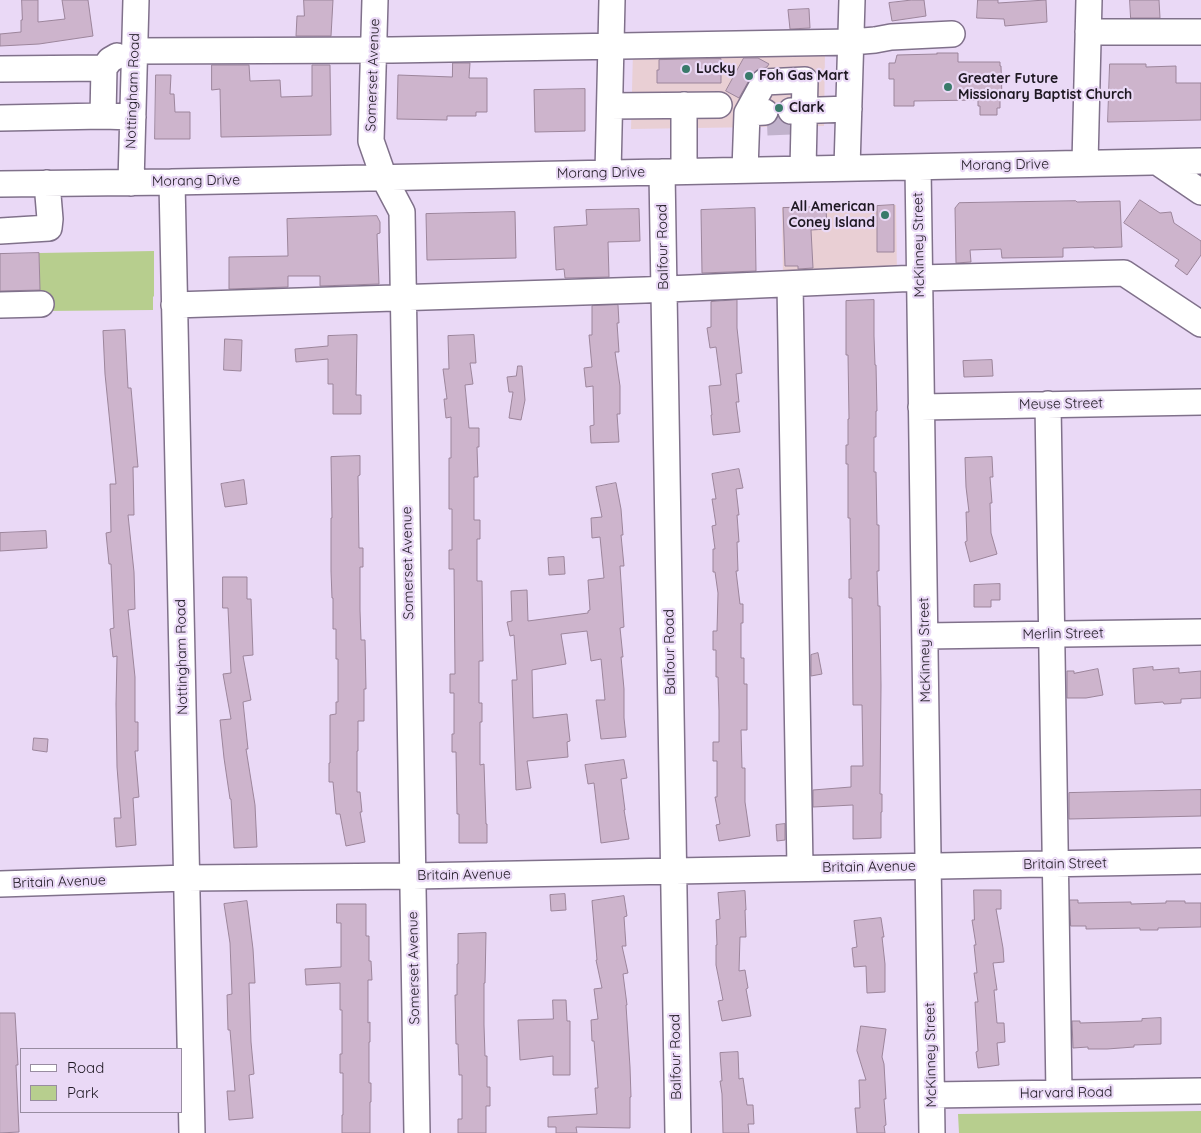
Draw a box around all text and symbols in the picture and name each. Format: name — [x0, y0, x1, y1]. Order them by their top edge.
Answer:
street label: Somerset Avenue — [363, 18, 383, 132]
street label: Nottingham Road — [123, 33, 143, 149]
place label: Lucky — [696, 61, 736, 77]
marker: Lucky — [680, 63, 692, 75]
place label: Foh Gas Mart — [759, 68, 849, 84]
marker: Foh Gas Mart — [743, 70, 755, 82]
place label: Greater Future Missionary Baptist Church — [958, 71, 1132, 104]
marker: Greater Future Missionary Baptist Church — [942, 81, 954, 93]
place label: Clark — [789, 100, 824, 116]
marker: Clark — [773, 102, 785, 114]
street label: Morang Drive — [961, 156, 1049, 174]
street label: Morang Drive — [557, 164, 645, 182]
street label: Morang Drive — [152, 172, 240, 190]
street label: McKinney Street — [910, 192, 928, 298]
place label: All American Coney Island — [789, 199, 875, 232]
street label: Balfour Road — [654, 204, 672, 290]
marker: All American Coney Island — [879, 209, 891, 221]
street label: Meuse Street — [1019, 395, 1103, 413]
street label: Somerset Avenue — [399, 506, 417, 620]
street label: McKinney Street — [916, 597, 934, 703]
street label: Nottingham Road — [173, 599, 191, 715]
street label: Balfour Road — [661, 609, 679, 695]
street label: Merlin Street — [1022, 625, 1104, 643]
street label: Britain Street — [1023, 855, 1107, 873]
street label: Britain Avenue — [822, 858, 916, 876]
street label: Britain Avenue — [417, 866, 511, 884]
street label: Britain Avenue — [12, 872, 106, 892]
street label: Somerset Avenue — [405, 911, 423, 1025]
street label: McKinney Street — [922, 1002, 940, 1108]
street label: Balfour Road — [667, 1014, 685, 1100]
legend — [20, 1048, 182, 1113]
text: Road — [67, 1058, 104, 1077]
text: Park — [67, 1083, 99, 1102]
street label: Harvard Road — [1020, 1084, 1112, 1102]

